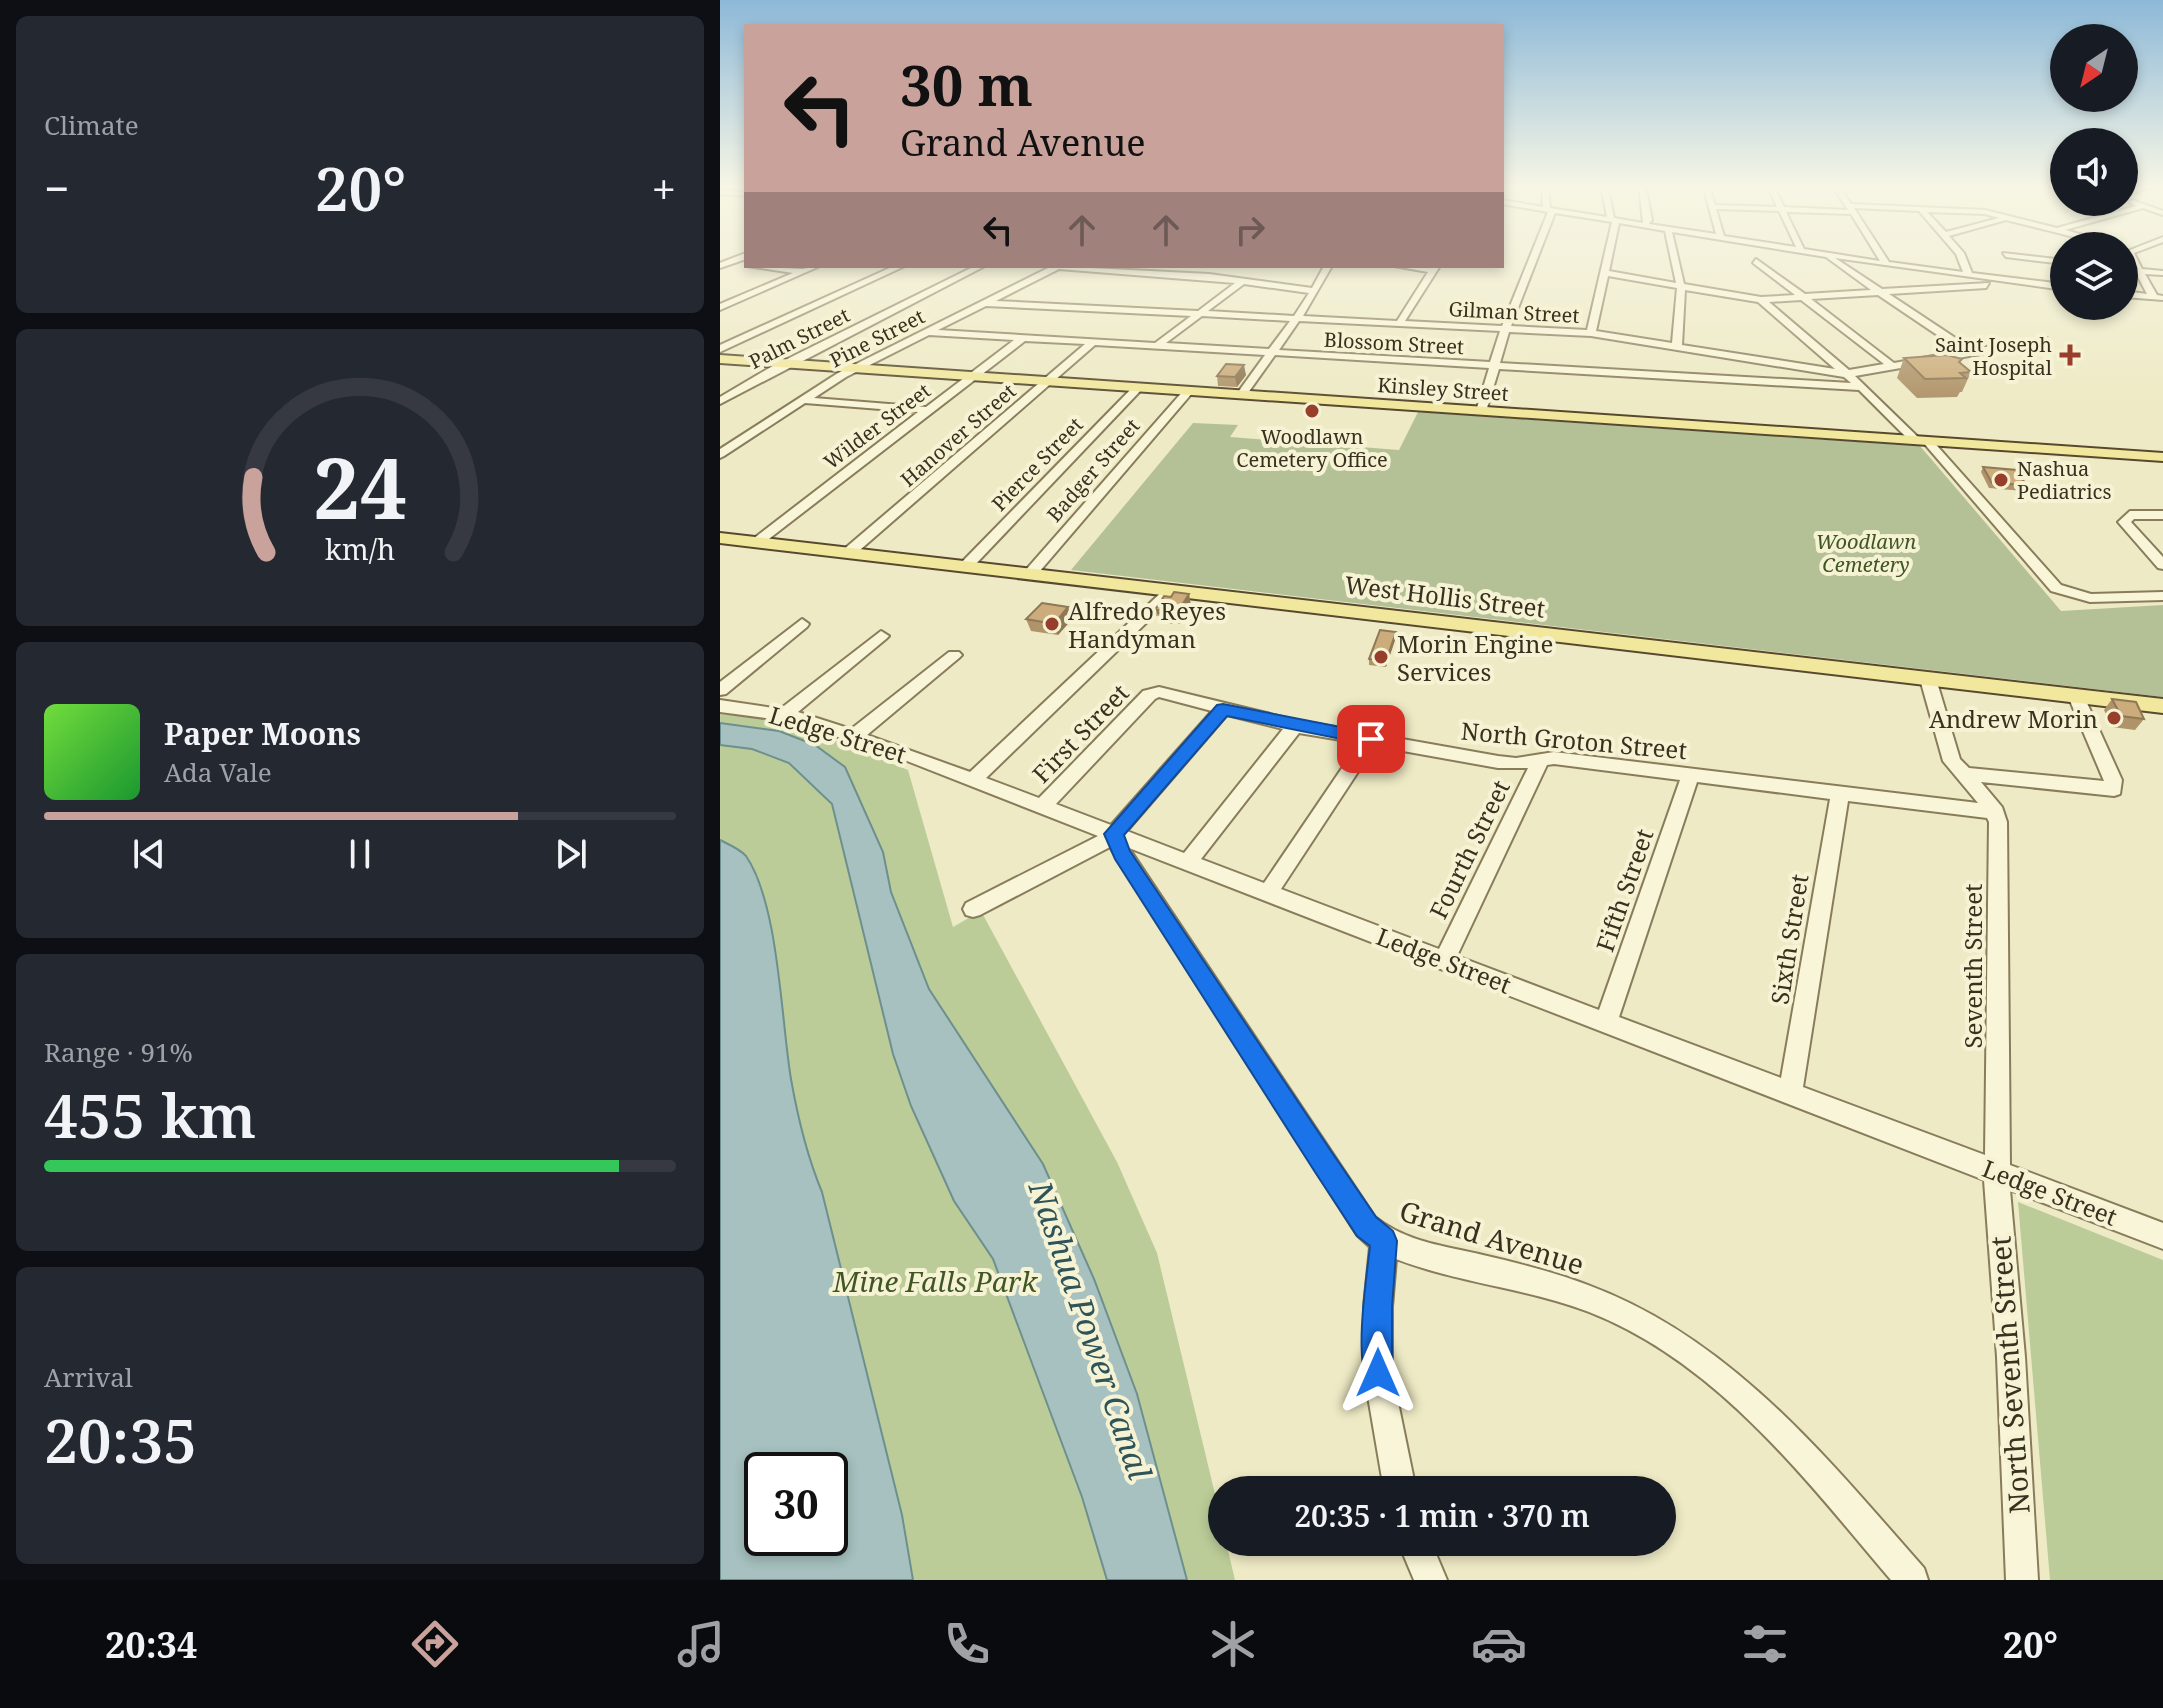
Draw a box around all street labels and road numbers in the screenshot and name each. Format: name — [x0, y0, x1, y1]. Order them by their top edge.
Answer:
street label: Gilman Street — [1448, 295, 1580, 329]
street label: Palm Street — [744, 301, 854, 375]
street label: Pine Street — [825, 303, 929, 373]
street label: Blossom Street — [1323, 326, 1465, 360]
street label: Kinsley Street — [1376, 371, 1510, 407]
street label: Wilder Street — [818, 377, 936, 475]
street label: Hanover Street — [895, 377, 1021, 493]
street label: Pierce Street — [986, 411, 1088, 517]
street label: Badger Street — [1041, 413, 1145, 527]
street label: West Hollis Street — [1343, 567, 1547, 625]
street label: First Street — [1025, 676, 1135, 790]
street label: Ledge Street — [766, 698, 910, 770]
street label: North Groton Street — [1460, 714, 1688, 766]
street label: Fourth Street — [1421, 774, 1517, 924]
street label: Fifth Street — [1588, 824, 1660, 956]
street label: Sixth Street — [1762, 871, 1816, 1007]
street label: Seventh Street — [1956, 884, 1989, 1048]
street label: Ledge Street — [1372, 919, 1516, 1001]
street label: Ledge Street — [1978, 1151, 2122, 1233]
street label: Grand Avenue — [1395, 1191, 1589, 1283]
street label: North Seventh Street — [1980, 1235, 2038, 1515]

